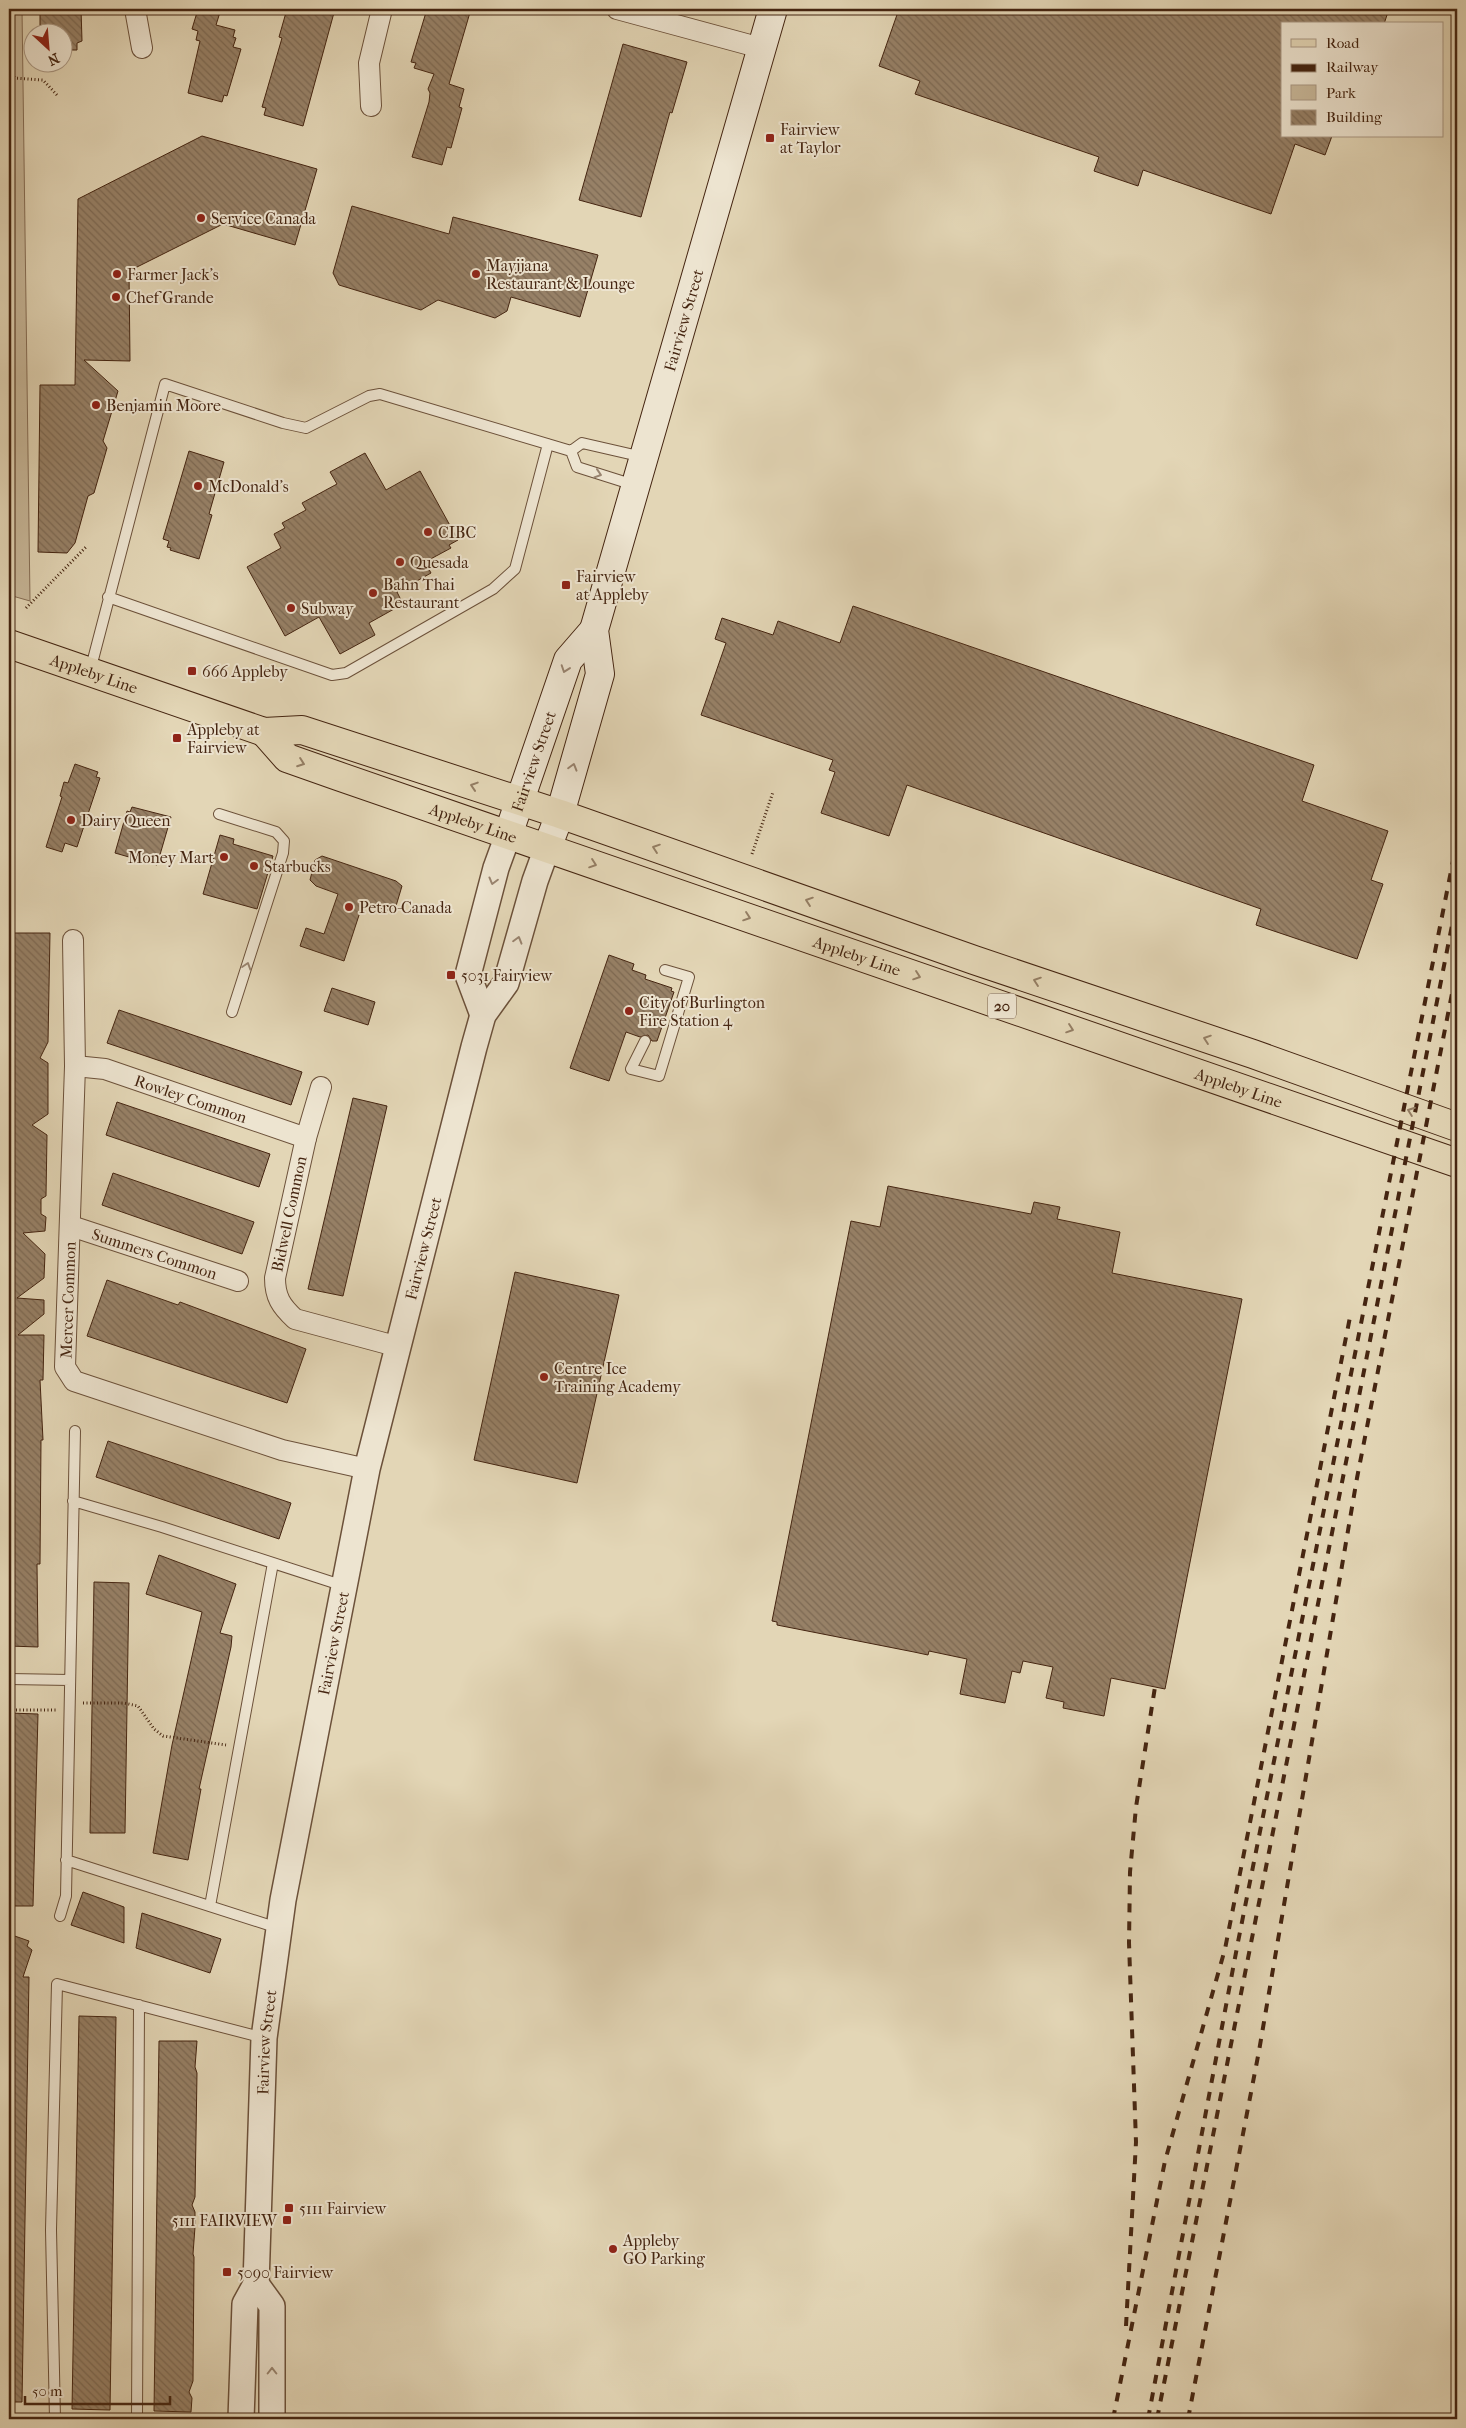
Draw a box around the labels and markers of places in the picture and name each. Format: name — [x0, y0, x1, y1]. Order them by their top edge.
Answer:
place label: Fairview at Taylor — [780, 120, 841, 157]
marker: Fairview at Taylor — [764, 132, 776, 144]
place label: Service Canada — [211, 209, 317, 228]
marker: Service Canada — [195, 212, 207, 224]
place label: Mayjjana Restaurant & Lounge — [486, 256, 635, 293]
place label: Farmer Jack's — [127, 265, 219, 284]
marker: Farmer Jack's — [111, 268, 123, 280]
marker: Mayjjana Restaurant & Lounge — [470, 268, 482, 280]
place label: Chef Grande — [126, 288, 214, 307]
marker: Chef Grande — [110, 291, 122, 303]
place label: Benjamin Moore — [106, 396, 221, 415]
marker: Benjamin Moore — [90, 399, 102, 411]
place label: McDonald's — [208, 477, 289, 496]
marker: McDonald's — [192, 480, 204, 492]
place label: CIBC — [438, 523, 476, 542]
marker: CIBC — [422, 526, 434, 538]
place label: Quesada — [410, 553, 469, 572]
marker: Quesada — [394, 556, 406, 568]
place label: Fairview at Appleby — [576, 567, 649, 604]
place label: Bahn Thai Restaurant — [383, 575, 460, 612]
marker: Fairview at Appleby — [560, 579, 572, 591]
marker: Bahn Thai Restaurant — [367, 587, 379, 599]
place label: Subway — [301, 599, 354, 618]
marker: Subway — [285, 602, 297, 614]
place label: 666 Appleby — [202, 662, 288, 681]
marker: 666 Appleby — [186, 665, 198, 677]
place label: Appleby at Fairview — [186, 720, 260, 757]
marker: Appleby at Fairview — [171, 732, 183, 744]
place label: Dairy Queen — [81, 811, 171, 830]
marker: Dairy Queen — [65, 814, 77, 826]
place label: Money Mart — [128, 848, 214, 867]
marker: Money Mart — [218, 851, 230, 863]
place label: Starbucks — [264, 857, 331, 876]
marker: Starbucks — [248, 860, 260, 872]
place label: Petro-Canada — [359, 898, 452, 917]
marker: Petro-Canada — [343, 901, 355, 913]
place label: 5031 Fairview — [461, 966, 553, 985]
marker: 5031 Fairview — [445, 969, 457, 981]
place label: City of Burlington Fire Station 4 — [639, 993, 766, 1030]
marker: City of Burlington Fire Station 4 — [623, 1005, 635, 1017]
place label: Centre Ice Training Academy — [554, 1359, 681, 1396]
marker: Centre Ice Training Academy — [538, 1371, 550, 1383]
place label: 5111 Fairview — [299, 2199, 387, 2218]
marker: 5111 Fairview — [283, 2202, 295, 2214]
place label: 5111 FAIRVIEW — [172, 2211, 278, 2230]
marker: 5111 FAIRVIEW — [281, 2214, 293, 2226]
place label: Appleby GO Parking — [622, 2231, 705, 2268]
marker: Appleby GO Parking — [607, 2243, 619, 2255]
place label: 5090 Fairview — [237, 2263, 334, 2282]
marker: 5090 Fairview — [221, 2266, 233, 2278]

